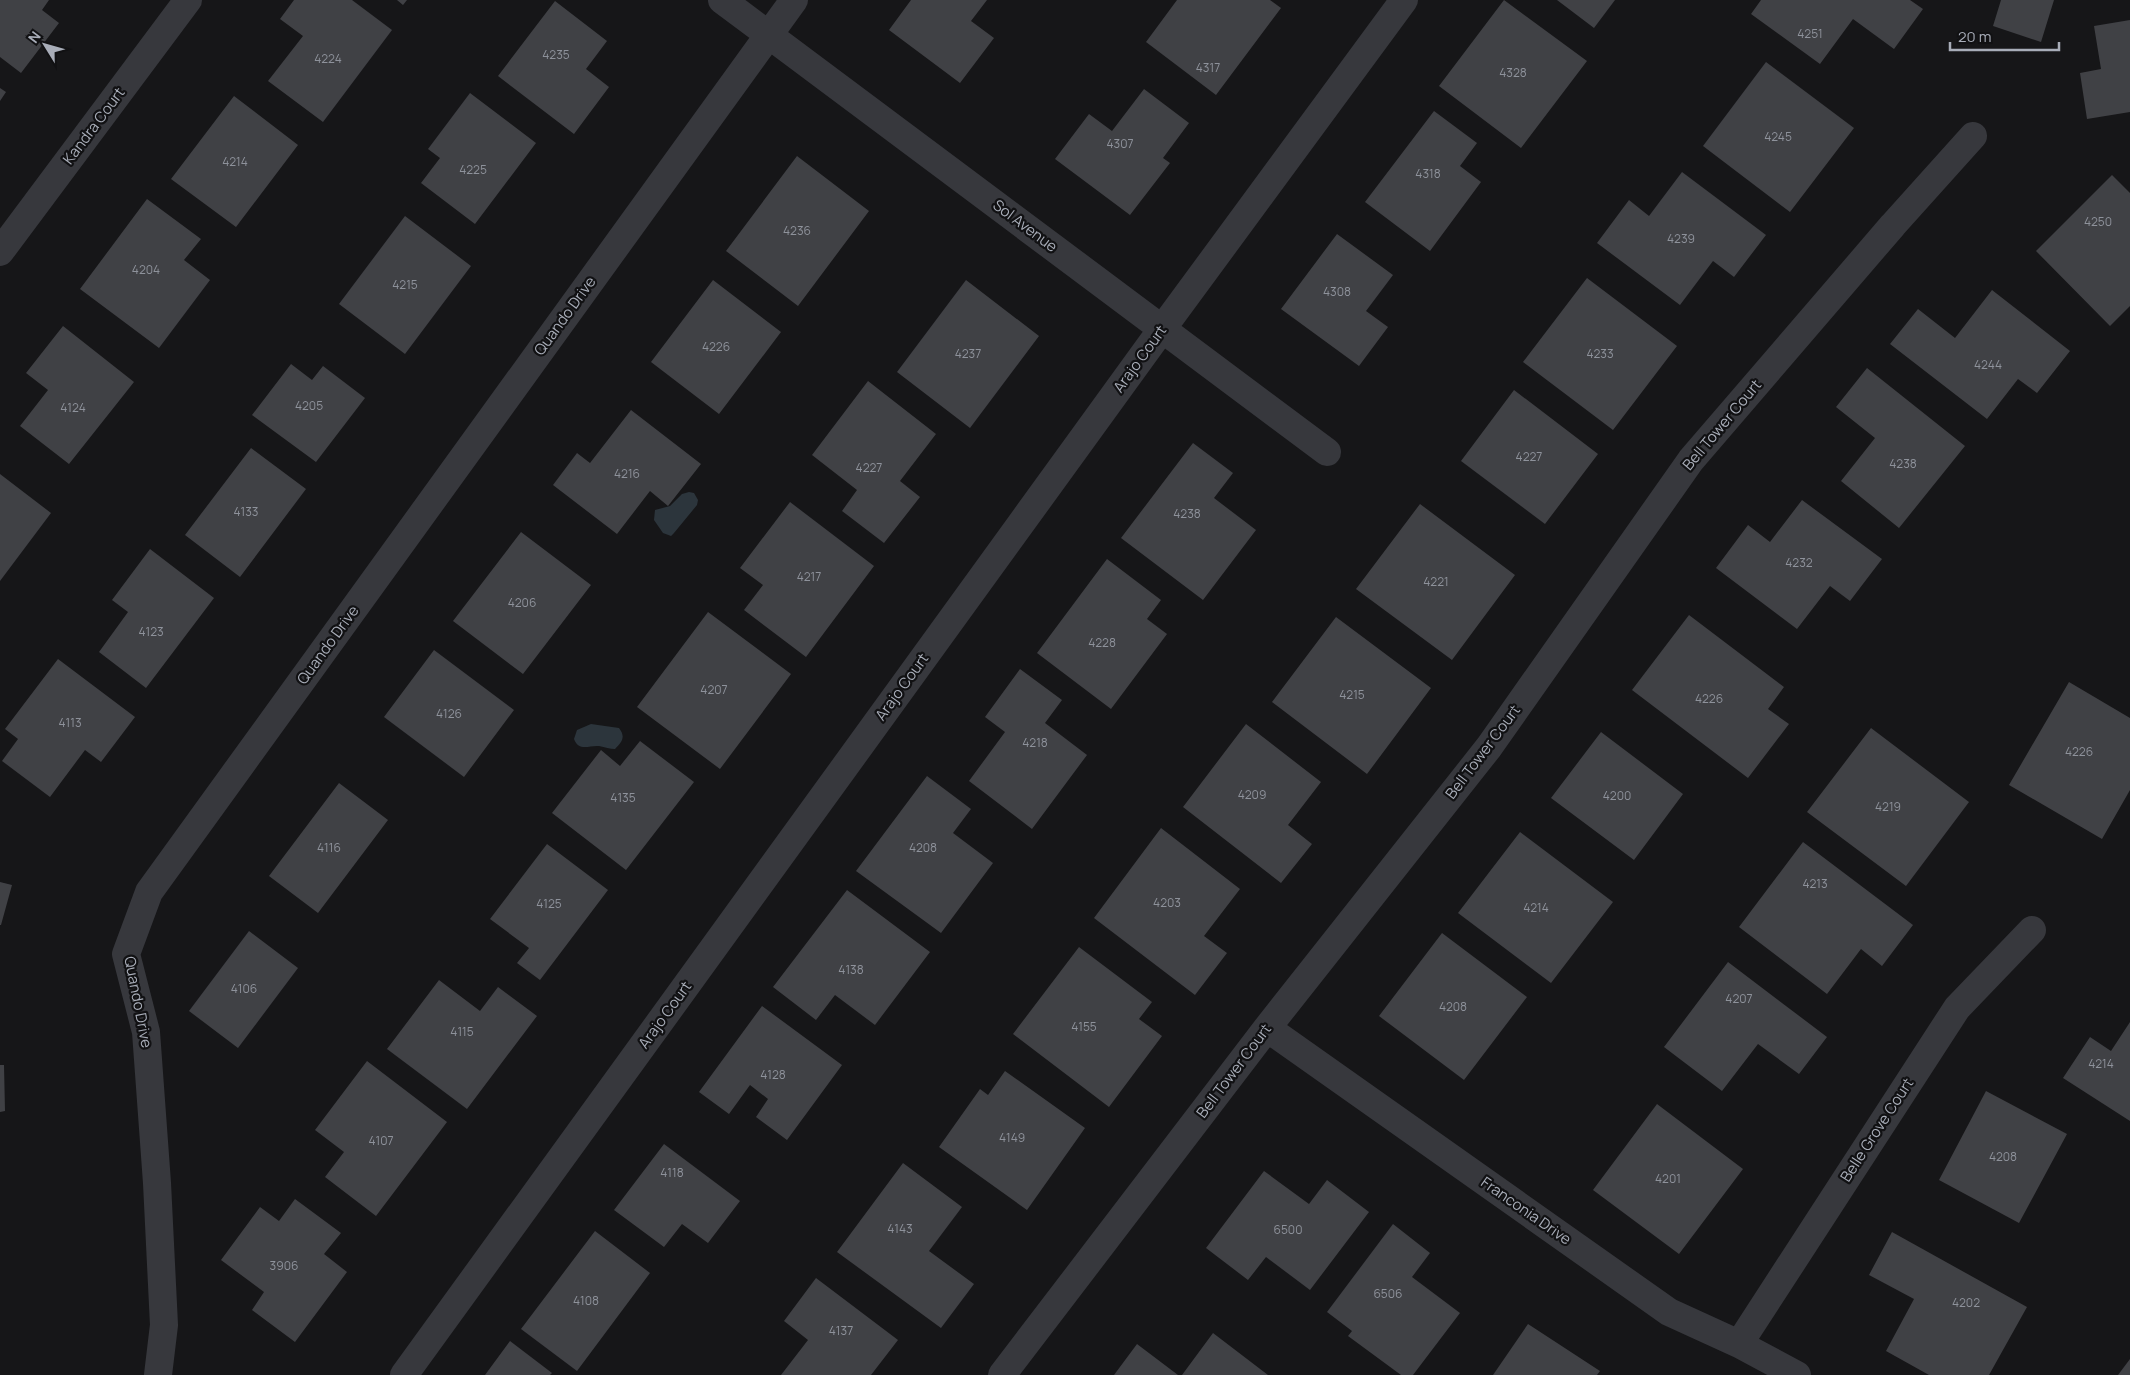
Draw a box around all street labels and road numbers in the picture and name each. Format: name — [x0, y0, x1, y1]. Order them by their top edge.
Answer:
street label: Kandra Court — [58, 83, 129, 168]
street label: Sol Avenue — [989, 194, 1062, 257]
street label: Quando Drive — [529, 272, 600, 359]
street label: Arajo Court — [1108, 321, 1171, 397]
street label: Bell Tower Court — [1677, 375, 1766, 475]
street label: Quando Drive — [292, 601, 363, 688]
street label: Arajo Court — [870, 649, 933, 725]
street label: Bell Tower Court — [1440, 700, 1525, 803]
street label: Quando Drive — [119, 954, 158, 1050]
street label: Arajo Court — [633, 977, 696, 1053]
street label: Bell Tower Court — [1191, 1019, 1276, 1122]
street label: Belle Grove Court — [1835, 1074, 1918, 1186]
street label: Franconia Drive — [1477, 1172, 1576, 1250]

